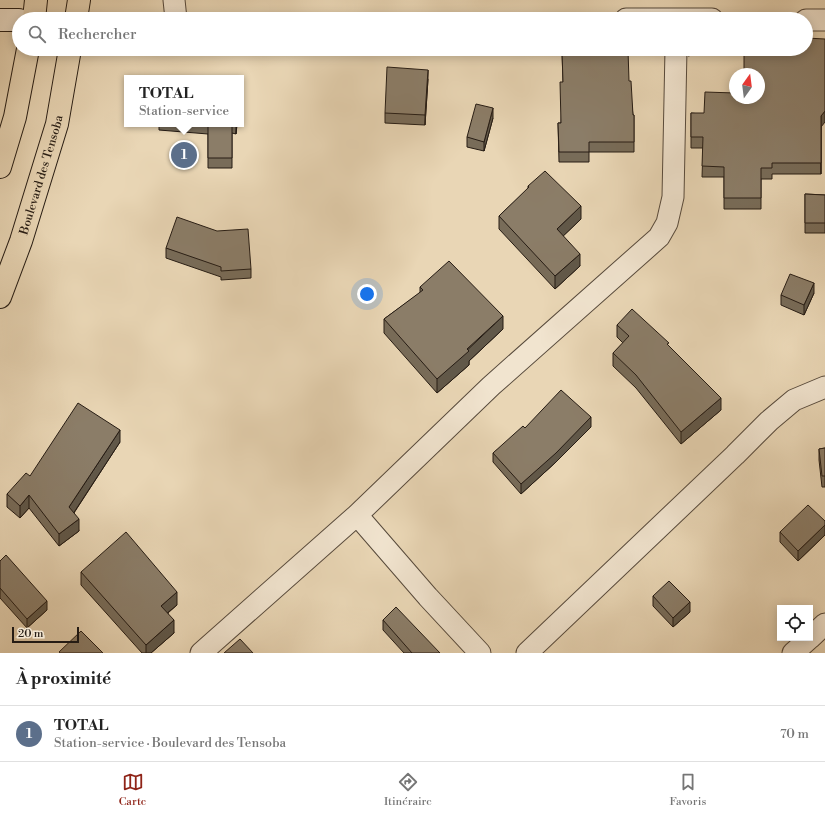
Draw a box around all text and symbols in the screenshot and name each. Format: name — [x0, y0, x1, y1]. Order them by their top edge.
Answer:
search box — [12, 12, 813, 56]
icon: search — [26, 23, 48, 45]
text: Rechercher — [58, 25, 137, 44]
north arrow — [729, 68, 765, 104]
popup — [124, 75, 244, 127]
text: TOTAL — [139, 84, 193, 103]
text: Station-service — [139, 103, 229, 119]
street label: Boulevard des Tensoba — [16, 113, 67, 238]
pin: 1 — [171, 140, 197, 170]
your location — [357, 284, 377, 304]
map controls — [777, 605, 813, 641]
button: locate — [777, 605, 813, 641]
scale bar — [12, 625, 79, 644]
text: 20 m — [18, 627, 43, 641]
text: À proximité — [16, 668, 111, 690]
text: TOTAL — [54, 716, 108, 735]
text: 1 — [26, 726, 32, 742]
text: 70 m — [780, 726, 809, 742]
text: Station-service · Boulevard des Tensoba — [54, 735, 286, 751]
tab: Carte — [119, 771, 146, 809]
tab: Itinéraire — [384, 771, 432, 809]
tab: Favoris — [669, 771, 706, 809]

